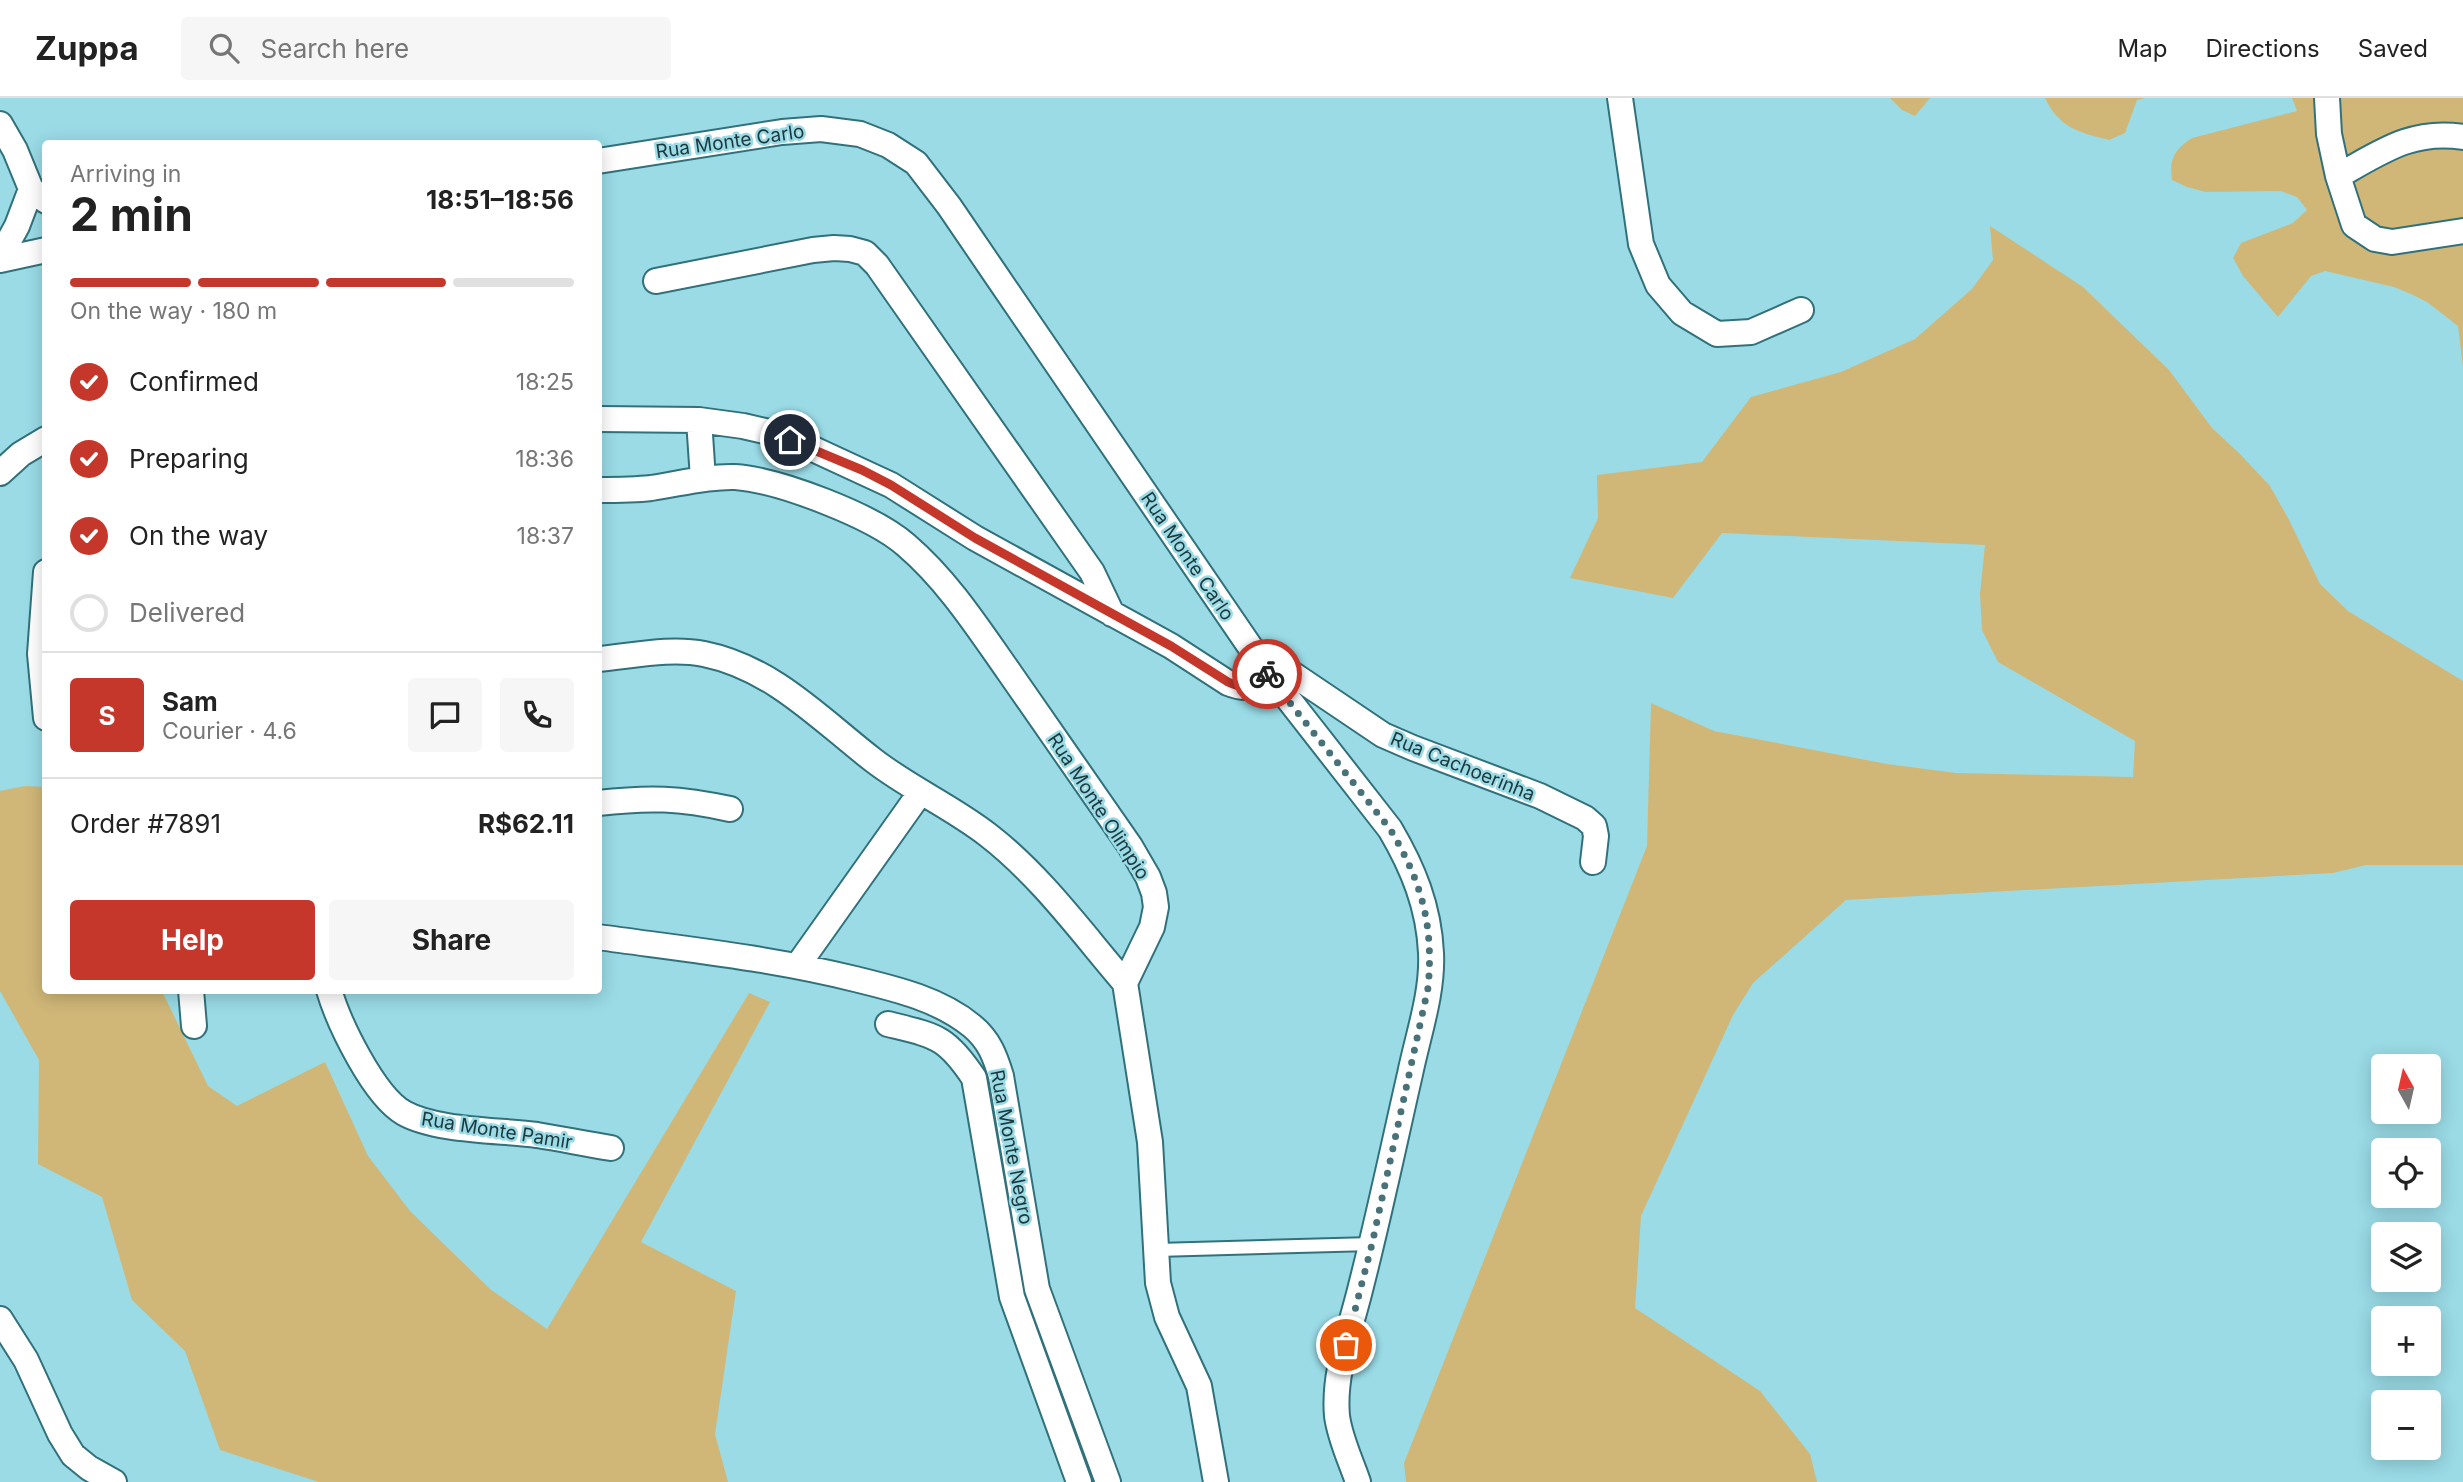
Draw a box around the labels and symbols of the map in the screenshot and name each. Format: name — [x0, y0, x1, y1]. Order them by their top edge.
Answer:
street label: Rua Monte Carlo — [654, 120, 806, 163]
pin — [760, 410, 820, 470]
street label: Rua Monte Carlo — [1136, 488, 1239, 625]
courier — [1232, 639, 1302, 709]
street label: Rua Cachoerinha — [1387, 727, 1538, 806]
street label: Rua Monte Olimpio — [1043, 729, 1154, 884]
north arrow — [2371, 1054, 2441, 1124]
street label: Rua Monte Negro — [985, 1068, 1038, 1226]
street label: Rua Monte Pamir — [420, 1107, 574, 1154]
pin — [1316, 1315, 1376, 1375]

